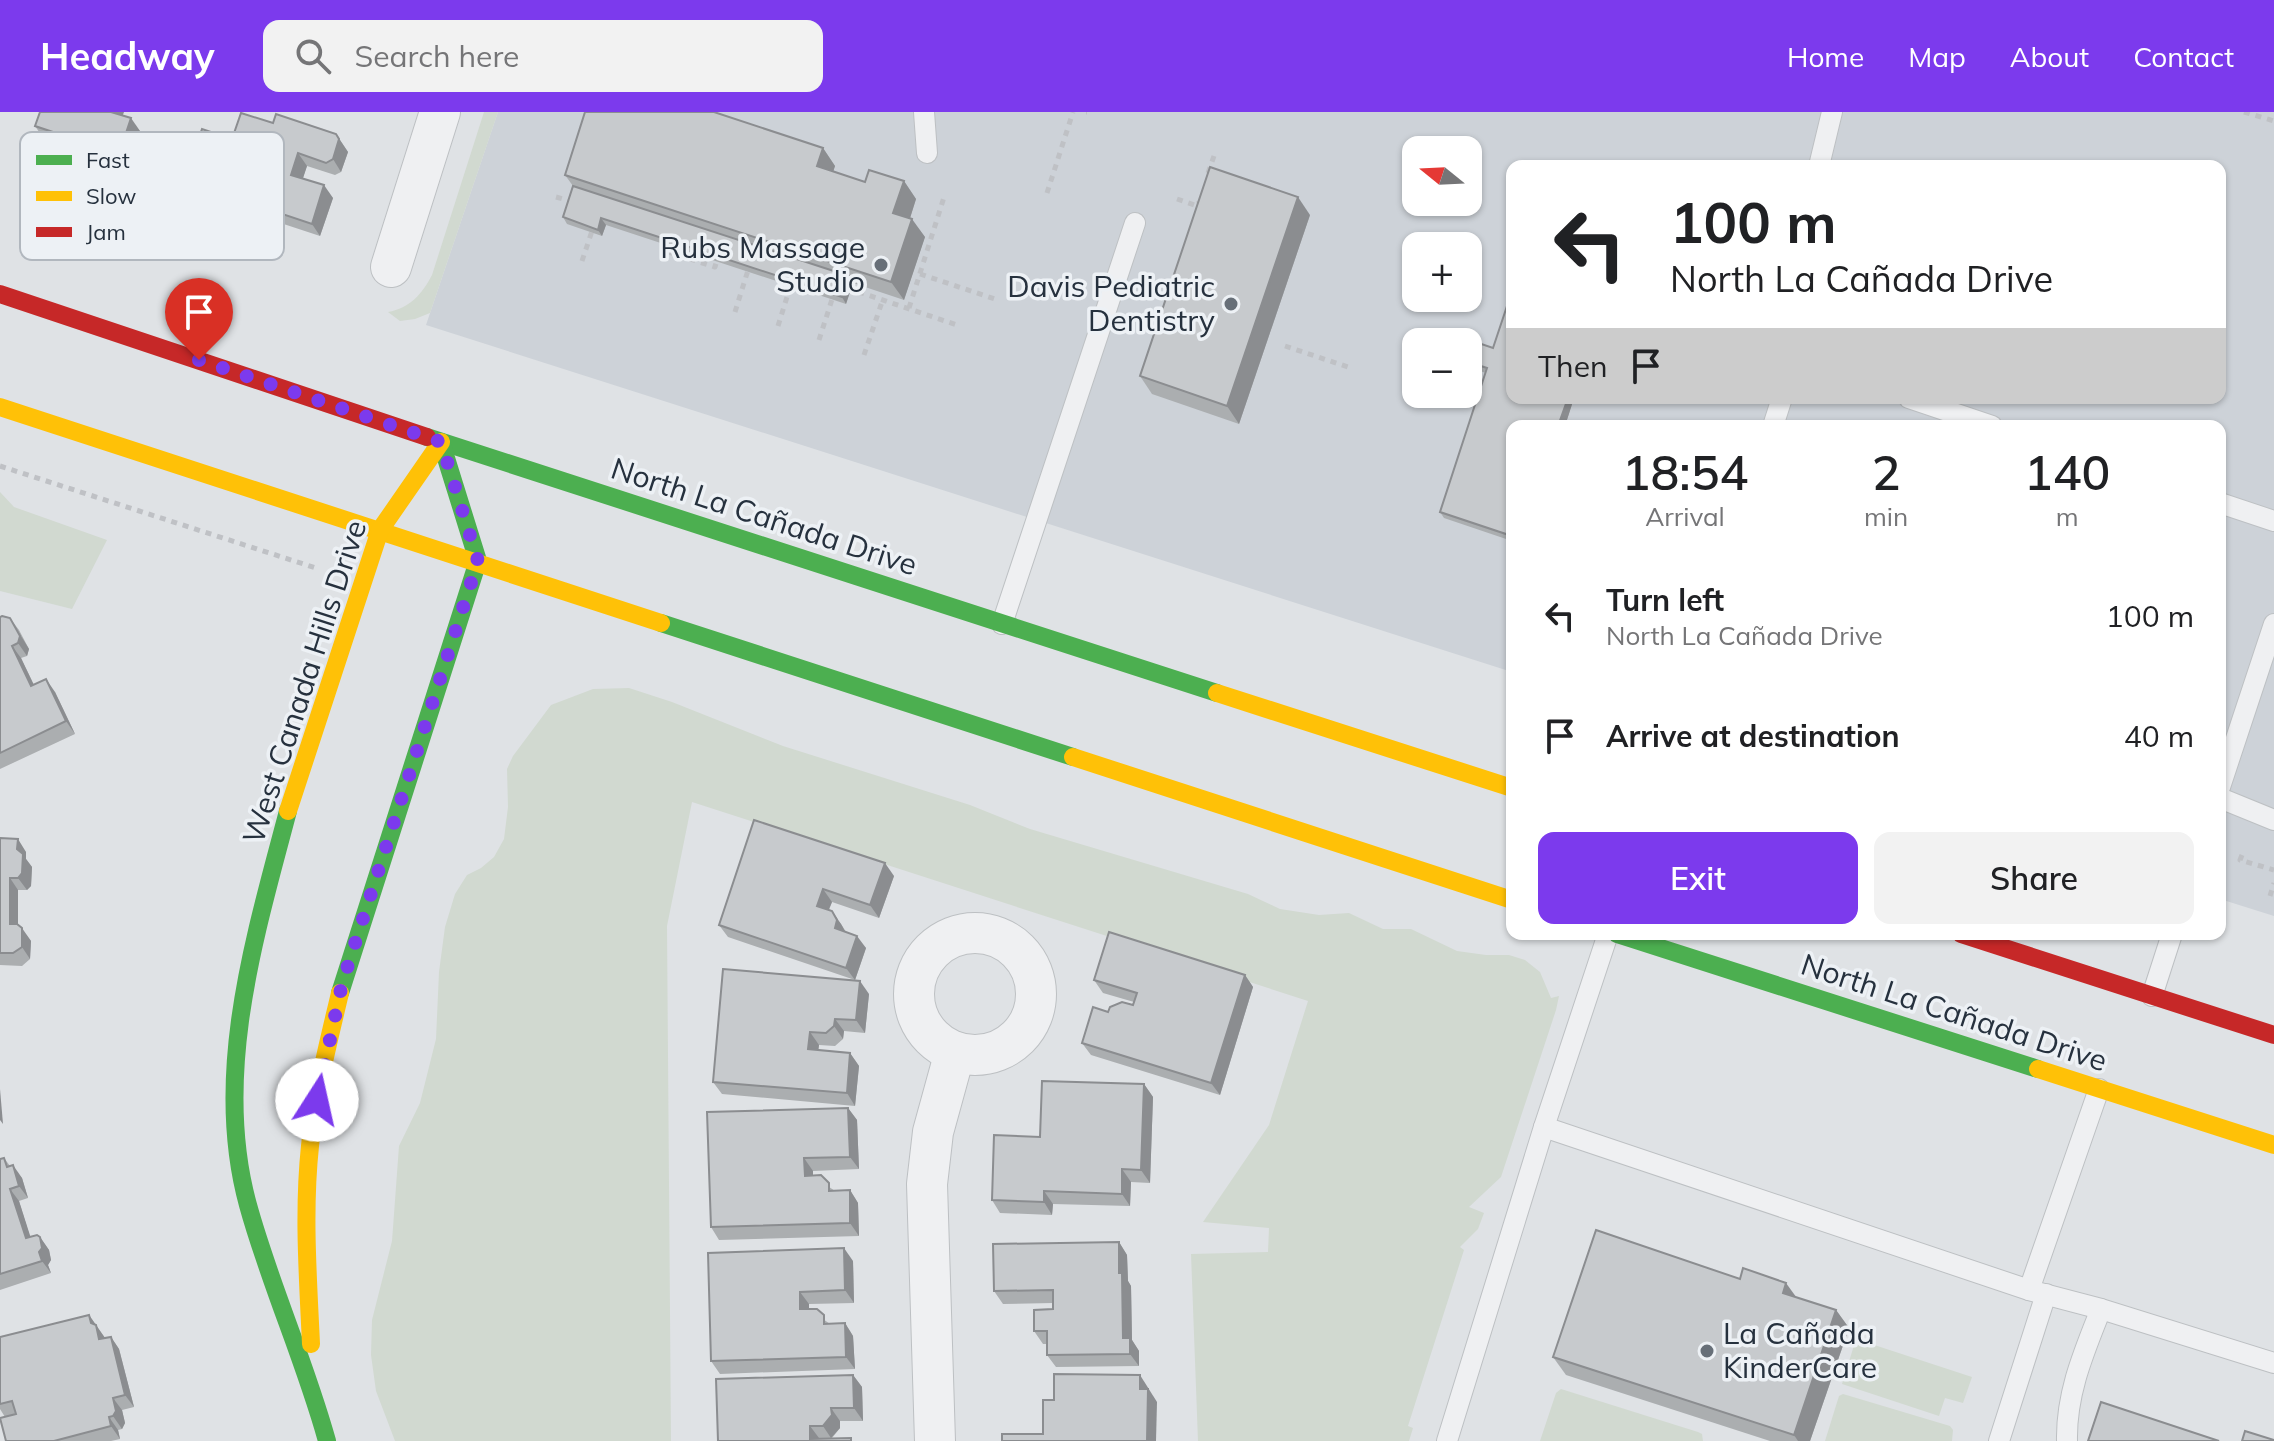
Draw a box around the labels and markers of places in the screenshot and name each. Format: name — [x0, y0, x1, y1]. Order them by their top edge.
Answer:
place label: Rubs Massage Studio — [660, 228, 865, 300]
marker: Rubs Massage Studio — [872, 256, 890, 274]
place label: Davis Pediatric Dentistry — [1007, 267, 1215, 339]
pin — [165, 278, 233, 360]
marker: Davis Pediatric Dentistry — [1222, 295, 1240, 313]
place label: La Cañada KinderCare — [1723, 1314, 1877, 1386]
marker: La Cañada KinderCare — [1698, 1342, 1716, 1360]

